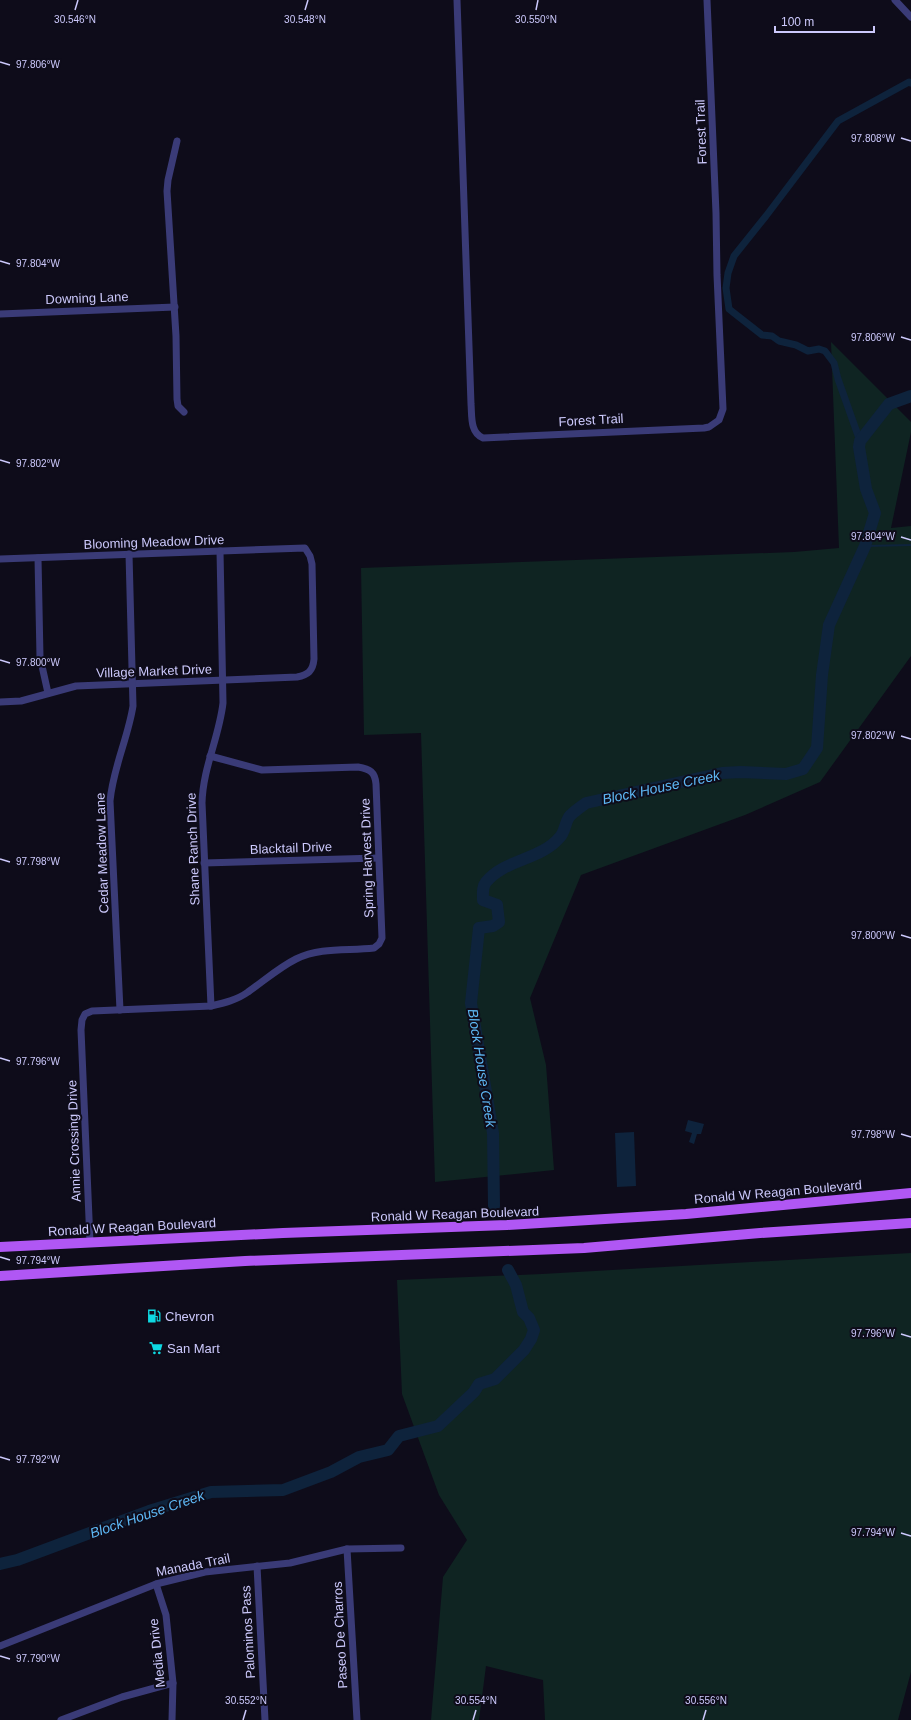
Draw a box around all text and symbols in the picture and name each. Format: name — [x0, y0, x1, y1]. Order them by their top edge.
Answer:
scale bar — [775, 8, 874, 34]
text: 30.546°N — [54, 14, 96, 25]
text: 30.548°N — [284, 14, 326, 25]
text: 30.550°N — [515, 14, 557, 25]
text: 100 m — [781, 15, 814, 29]
text: 97.806°W — [16, 59, 61, 70]
street label: Forest Trail — [692, 99, 710, 165]
text: 97.808°W — [851, 133, 896, 144]
text: 97.804°W — [16, 258, 61, 269]
street label: Downing Lane — [45, 289, 129, 307]
text: 97.806°W — [851, 332, 896, 343]
street label: Forest Trail — [558, 411, 624, 429]
text: 97.802°W — [16, 458, 61, 469]
text: 97.804°W — [851, 531, 896, 542]
street label: Blooming Meadow Drive — [83, 532, 225, 552]
text: 97.800°W — [16, 657, 61, 668]
street label: Village Market Drive — [96, 661, 212, 681]
text: 97.802°W — [851, 730, 896, 741]
water label: Block House Creek — [601, 767, 722, 807]
street label: Cedar Meadow Lane — [92, 792, 112, 914]
street label: Shane Ranch Drive — [184, 792, 202, 906]
street label: Spring Harvest Drive — [357, 798, 377, 918]
street label: Blacktail Drive — [250, 839, 332, 857]
text: 97.798°W — [16, 856, 61, 867]
text: 97.800°W — [851, 930, 896, 941]
water label: Block House Creek — [465, 1008, 499, 1129]
text: 97.796°W — [16, 1056, 61, 1067]
street label: Annie Crossing Drive — [64, 1080, 84, 1202]
text: 97.798°W — [851, 1129, 896, 1140]
street label: Ronald W Reagan Boulevard — [693, 1177, 863, 1207]
street label: Ronald W Reagan Boulevard — [371, 1204, 539, 1224]
street label: Ronald W Reagan Boulevard — [48, 1215, 216, 1239]
text: 97.794°W — [16, 1255, 61, 1266]
fuel station icon: Chevron — [146, 1308, 162, 1324]
place label: Chevron — [165, 1309, 214, 1324]
text: 97.796°W — [851, 1328, 896, 1339]
supermarket icon: San Mart — [148, 1340, 164, 1356]
place label: San Mart — [167, 1341, 220, 1356]
text: 97.792°W — [16, 1454, 61, 1465]
water label: Block House Creek — [88, 1487, 207, 1541]
text: 97.794°W — [851, 1527, 896, 1538]
street label: Manada Trail — [155, 1550, 231, 1580]
street label: Paseo De Charros — [330, 1581, 350, 1689]
street label: Palominos Pass — [238, 1585, 258, 1679]
street label: Media Drive — [146, 1618, 168, 1688]
text: 97.790°W — [16, 1653, 61, 1664]
text: 30.552°N — [225, 1695, 267, 1706]
text: 30.554°N — [455, 1695, 497, 1706]
text: 30.556°N — [685, 1695, 727, 1706]

